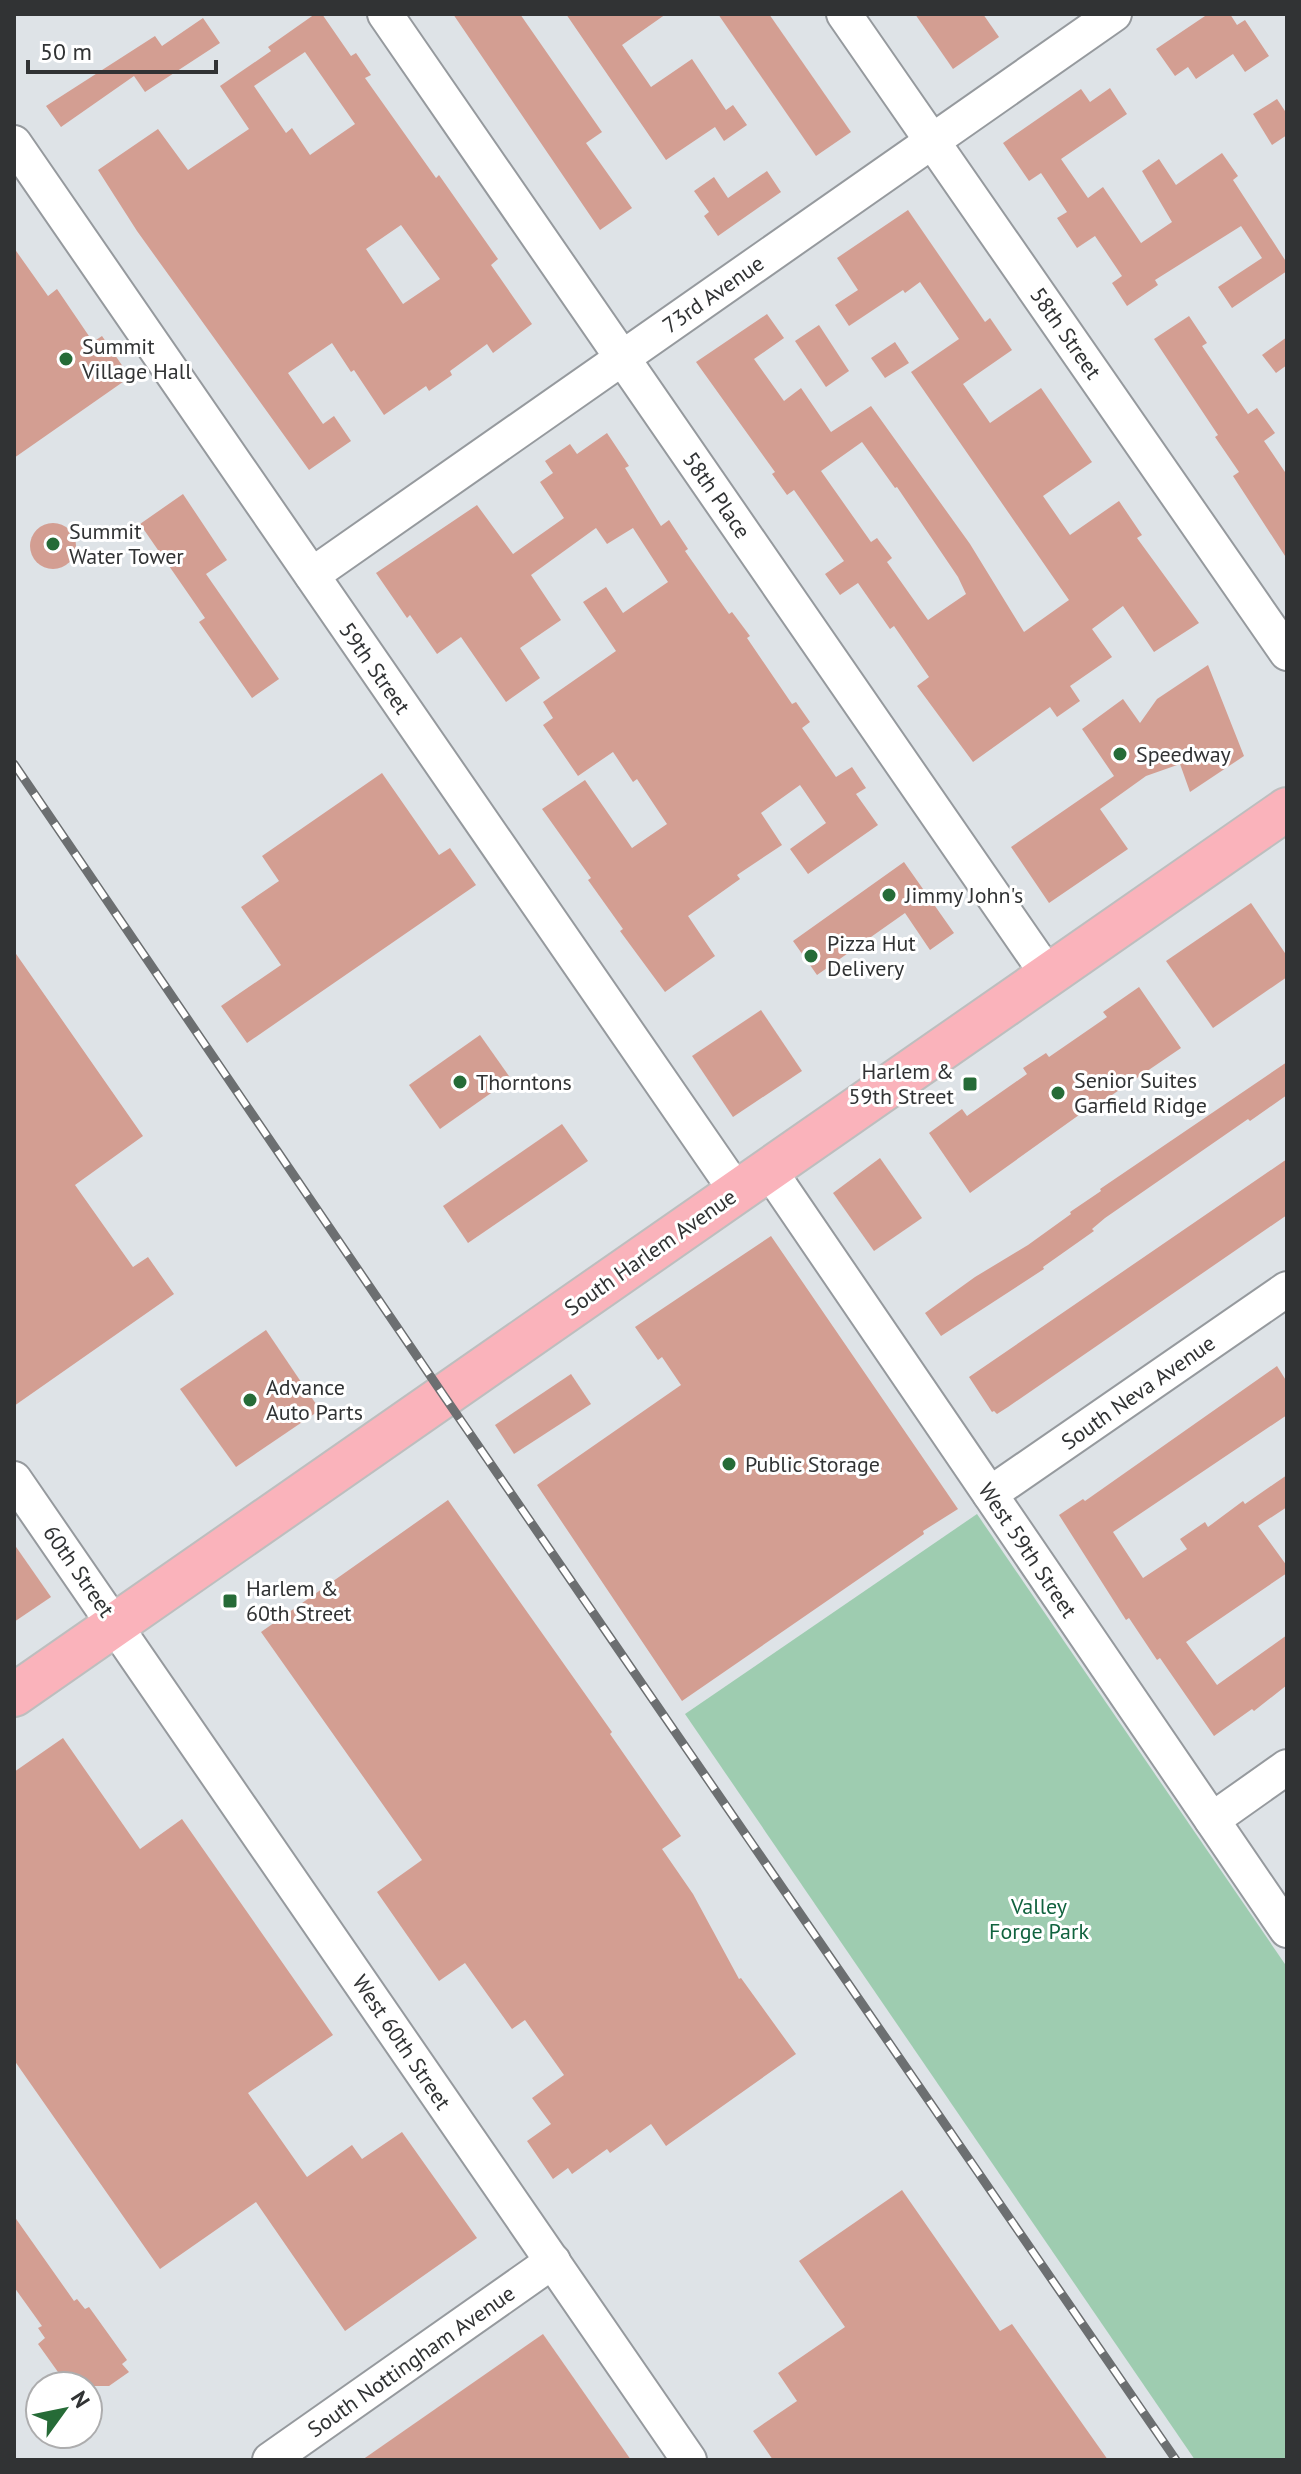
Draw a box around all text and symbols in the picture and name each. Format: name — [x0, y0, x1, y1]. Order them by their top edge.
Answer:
scale bar — [28, 24, 216, 74]
text: 50 m — [40, 36, 92, 67]
street label: 73rd Avenue — [657, 249, 769, 339]
street label: 58th Street — [1024, 282, 1108, 385]
place label: Summit Village Hall — [81, 332, 192, 385]
marker: Summit Village Hall — [57, 350, 75, 368]
street label: 58th Place — [677, 446, 757, 544]
place label: Summit Water Tower — [69, 517, 184, 570]
marker: Summit Water Tower — [44, 535, 62, 553]
street label: 59th Street — [333, 617, 417, 720]
place label: Speedway — [1136, 740, 1232, 768]
marker: Speedway — [1111, 745, 1129, 763]
place label: Jimmy John's — [904, 881, 1023, 909]
marker: Jimmy John's — [880, 886, 898, 904]
place label: Pizza Hut Delivery — [827, 929, 916, 982]
marker: Pizza Hut Delivery — [802, 947, 820, 965]
place label: Harlem & 59th Street — [848, 1057, 955, 1110]
place label: Senior Suites Garfield Ridge — [1074, 1066, 1207, 1119]
place label: Thorntons — [476, 1068, 572, 1096]
marker: Thorntons — [451, 1073, 469, 1091]
marker: Harlem & 59th Street — [961, 1075, 979, 1093]
marker: Senior Suites Garfield Ridge — [1049, 1084, 1067, 1102]
street label: South Harlem Avenue — [559, 1182, 741, 1322]
street label: South Neva Avenue — [1056, 1328, 1220, 1456]
place label: Advance Auto Parts — [266, 1373, 363, 1426]
marker: Advance Auto Parts — [241, 1391, 259, 1409]
place label: Public Storage — [745, 1450, 880, 1478]
marker: Public Storage — [720, 1455, 738, 1473]
street label: West 59th Street — [973, 1477, 1084, 1623]
street label: 60th Street — [37, 1520, 121, 1623]
place label: Harlem & 60th Street — [246, 1574, 352, 1627]
marker: Harlem & 60th Street — [221, 1592, 239, 1610]
park label: Valley Forge Park — [989, 1892, 1089, 1945]
street label: West 60th Street — [347, 1969, 458, 2115]
street label: South Nottingham Avenue — [302, 2279, 520, 2443]
north arrow — [24, 2370, 104, 2450]
text: N — [65, 2385, 96, 2413]

